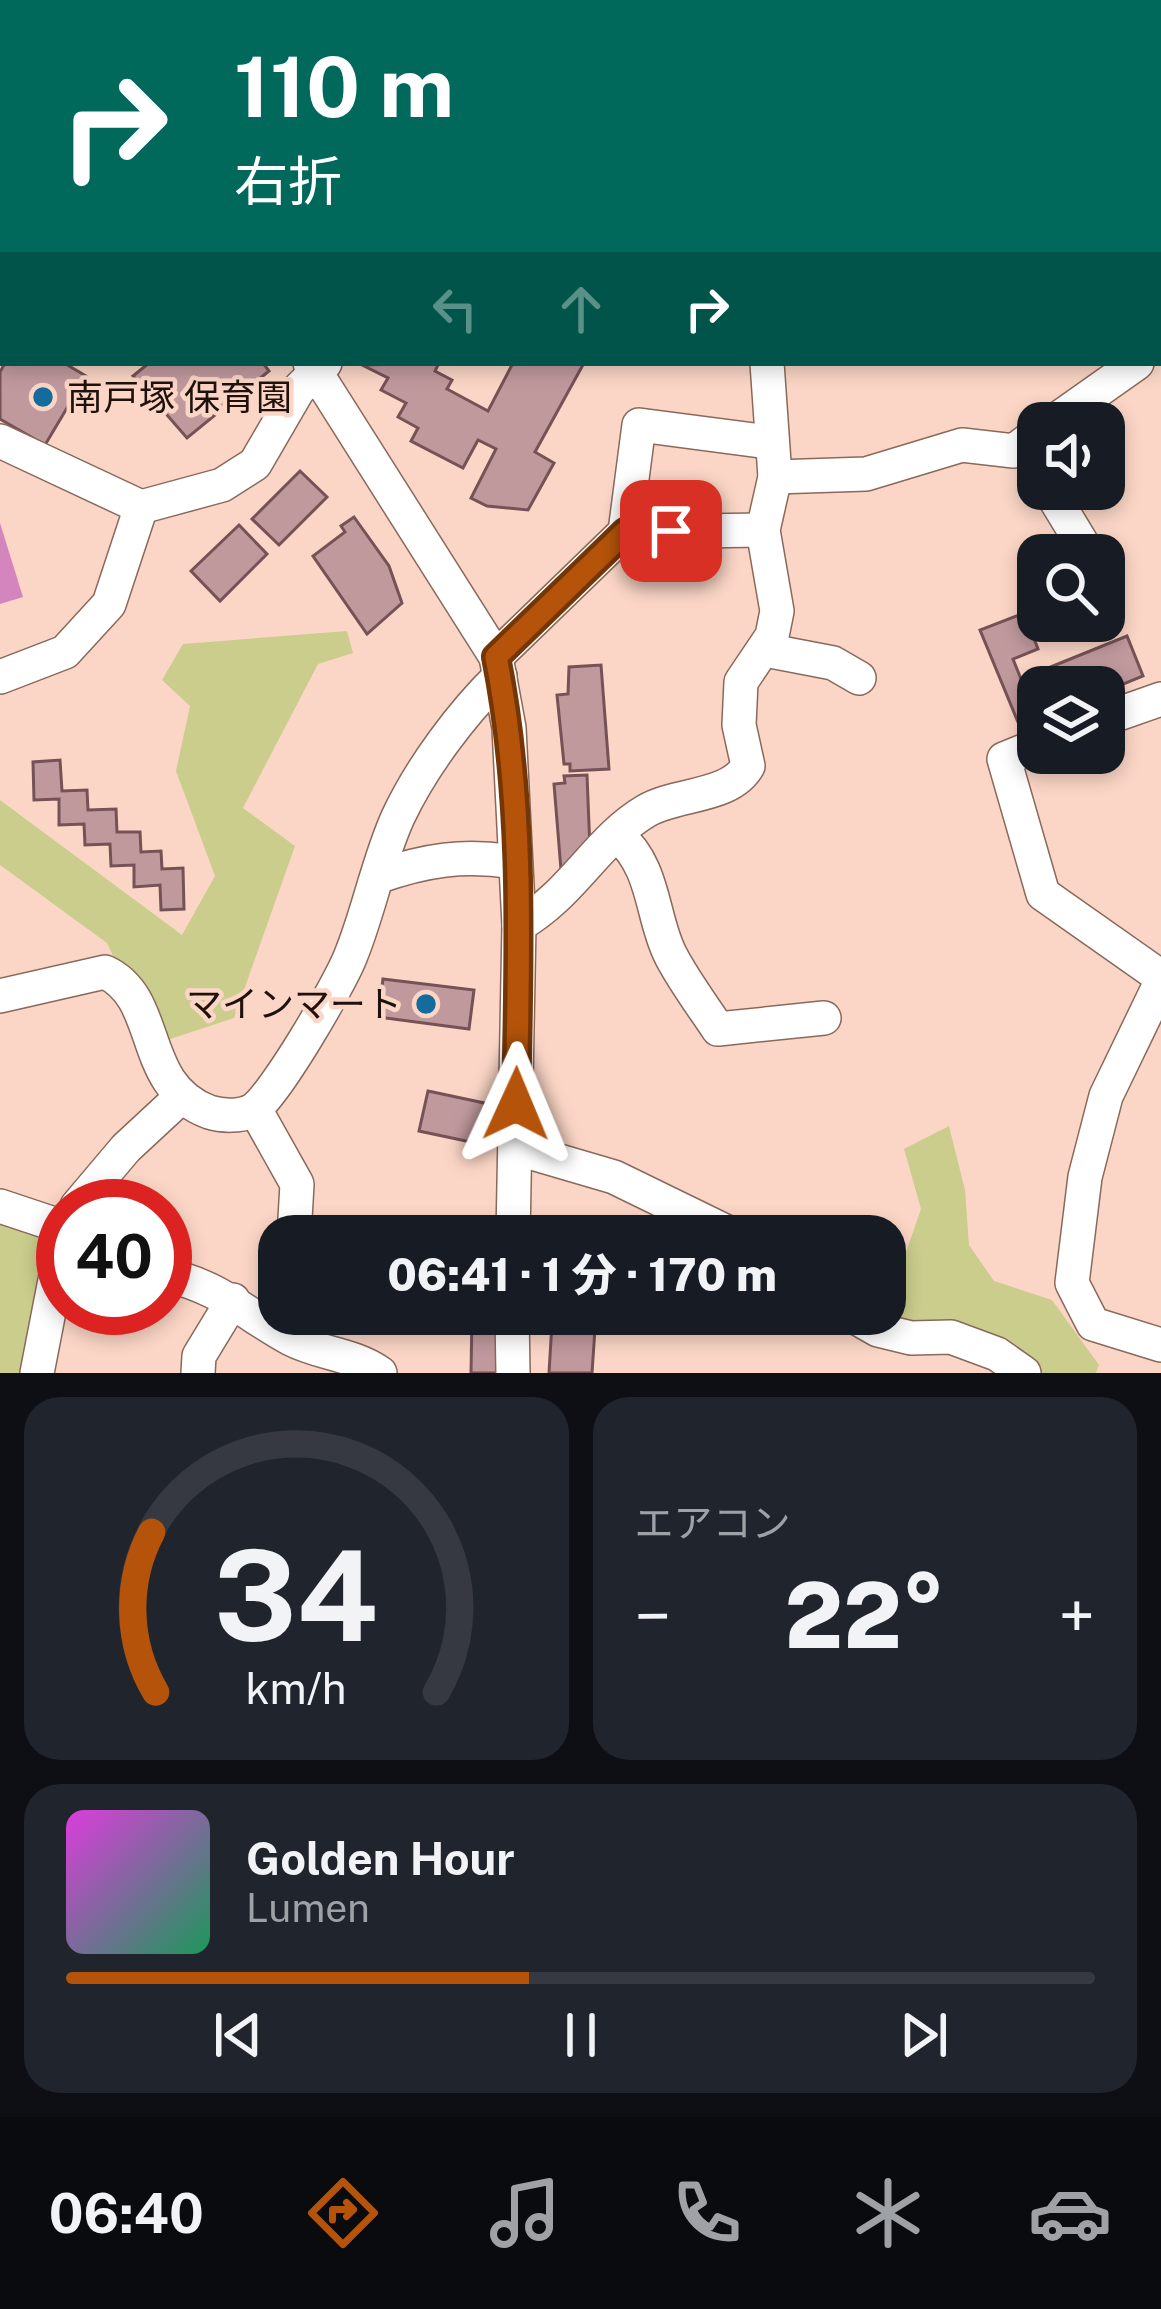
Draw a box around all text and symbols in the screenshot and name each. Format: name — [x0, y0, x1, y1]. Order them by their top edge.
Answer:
text: 110 m — [234, 37, 454, 136]
icon: right — [36, 48, 192, 204]
text: 右折 — [234, 150, 342, 213]
icon: left — [422, 276, 488, 342]
icon: ahead — [548, 276, 614, 342]
icon: right — [674, 276, 740, 342]
place label: 南戸塚 保育園 — [67, 376, 292, 418]
marker: 南戸塚 保育園 — [30, 384, 56, 410]
map controls — [1017, 402, 1125, 774]
button: sound — [1017, 402, 1125, 510]
pin — [620, 480, 722, 582]
icon: arrive — [638, 498, 704, 564]
button: search — [1017, 534, 1125, 642]
button: layers — [1017, 666, 1125, 774]
place label: マインマート — [186, 983, 402, 1025]
marker: マインマート — [413, 991, 439, 1017]
position arrow — [453, 1041, 579, 1167]
speed limit sign: 40 — [36, 1179, 192, 1335]
text: 06:41 · 1 分 · 170 m — [387, 1248, 777, 1301]
text: エアコン — [635, 1500, 791, 1546]
text: 34 — [214, 1522, 378, 1669]
text: 22° — [784, 1562, 945, 1668]
text: − — [635, 1577, 671, 1655]
text: + — [1058, 1577, 1095, 1655]
text: km/h — [246, 1662, 347, 1713]
text: Golden Hour — [246, 1832, 515, 1885]
text: Lumen — [246, 1885, 370, 1931]
icon: previous — [205, 2002, 271, 2068]
icon: pause — [548, 2002, 614, 2068]
icon: next — [891, 2002, 957, 2068]
icon: directions — [301, 2171, 385, 2255]
icon: music — [483, 2171, 567, 2255]
icon: phone — [665, 2171, 749, 2255]
icon: climate — [846, 2171, 930, 2255]
icon: car — [1028, 2171, 1112, 2255]
text: 06:40 — [49, 2182, 204, 2245]

